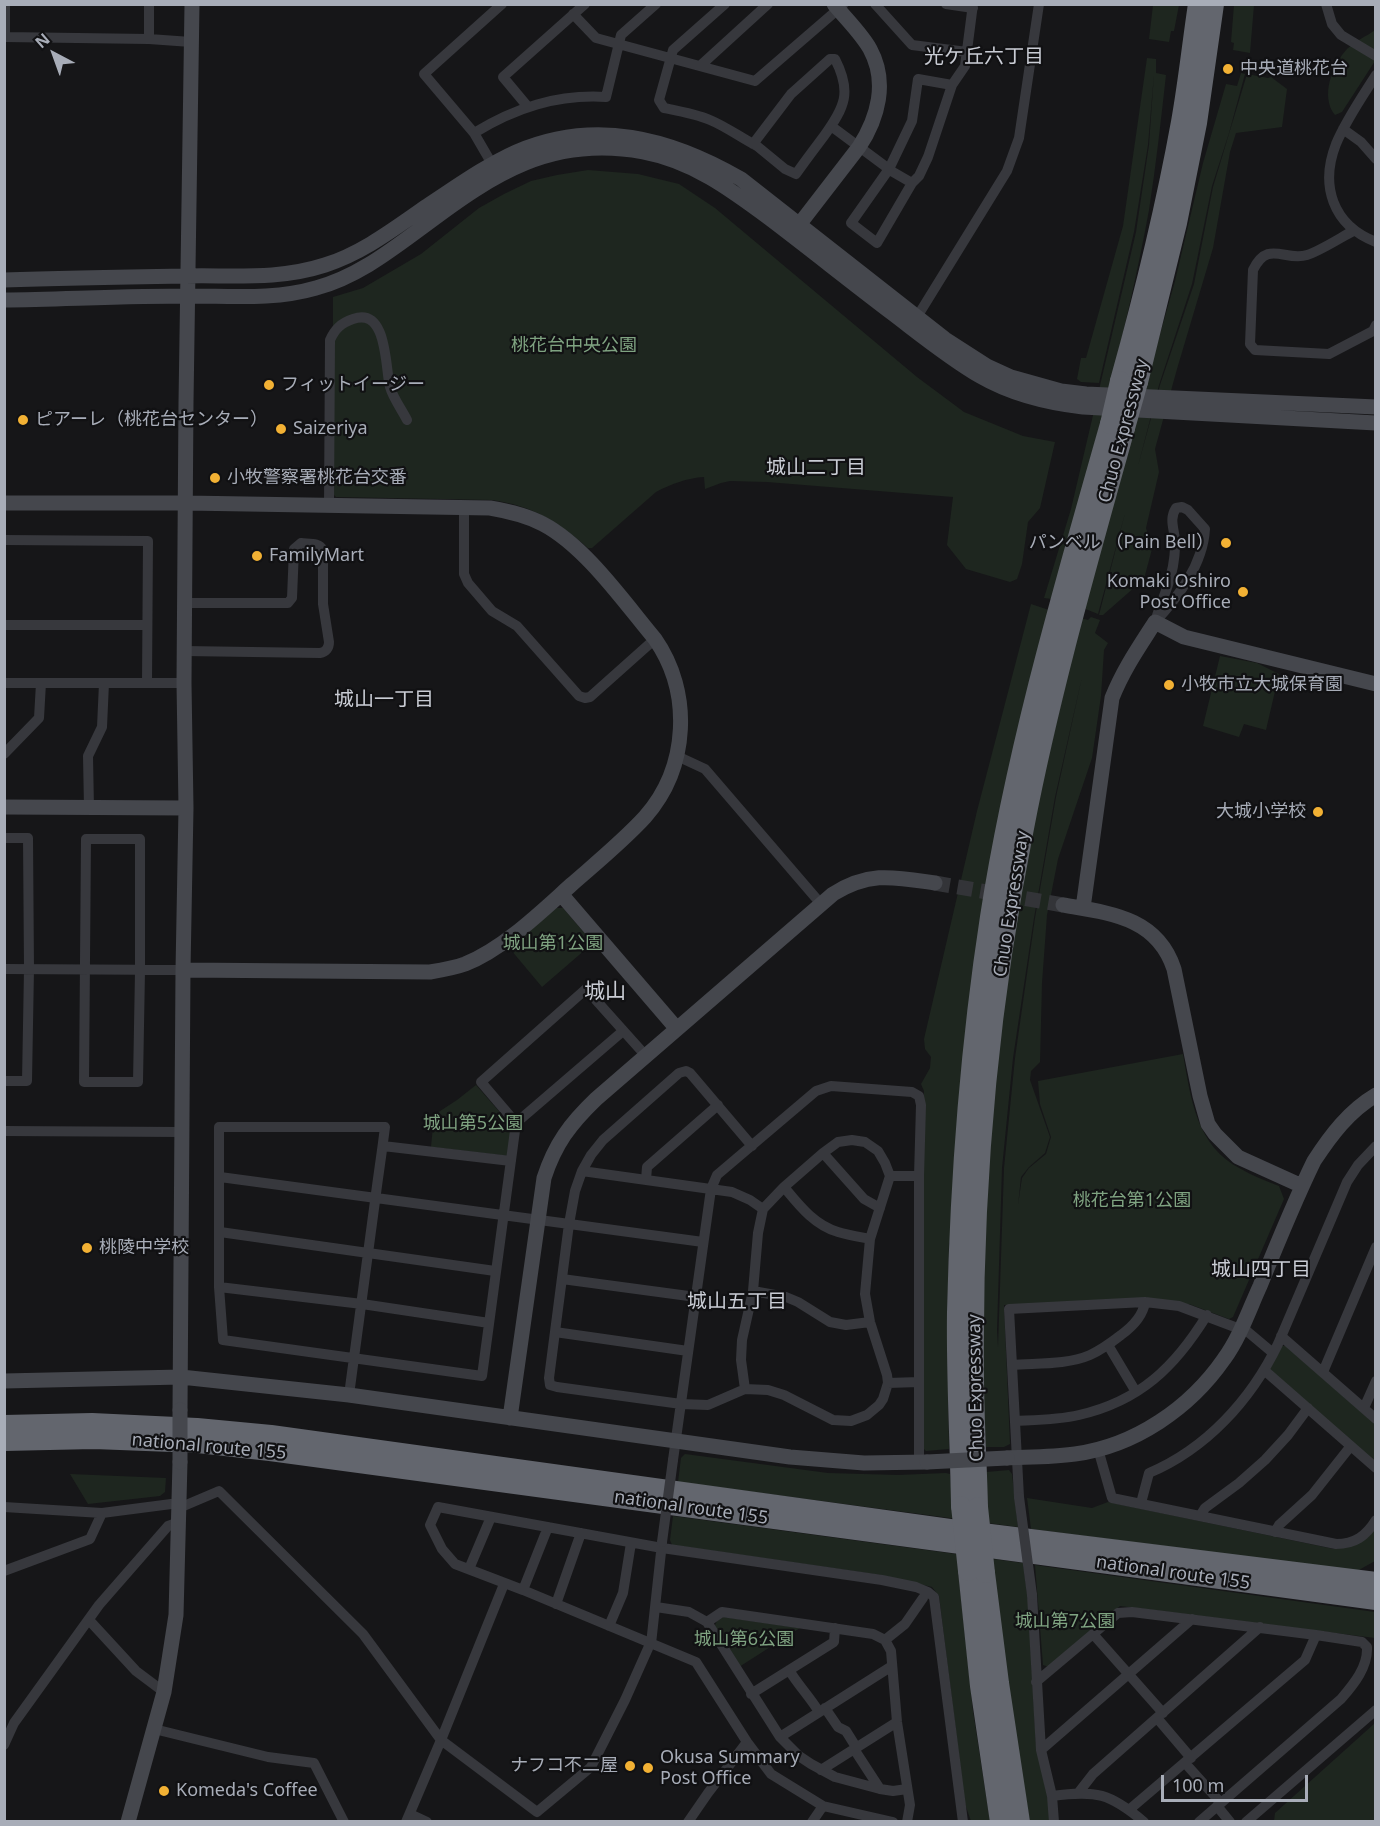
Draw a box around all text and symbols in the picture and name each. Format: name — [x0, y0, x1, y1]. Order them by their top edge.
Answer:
north arrow — [24, 24, 84, 84]
text: N — [30, 28, 54, 53]
district label: 光ケ丘六丁目 — [924, 45, 1044, 69]
place label: 中央道桃花台 — [1240, 58, 1348, 80]
marker: 中央道桃花台 — [1221, 62, 1235, 76]
park label: 桃花台中央公園 — [511, 335, 637, 357]
street label: Chuo Expressway — [1094, 357, 1154, 505]
place label: フィットイージー — [281, 374, 425, 396]
marker: フィットイージー — [262, 378, 276, 392]
place label: ピアーレ（桃花台センター） — [35, 409, 268, 431]
marker: ピアーレ（桃花台センター） — [16, 413, 30, 427]
place label: Saizeriya — [293, 418, 368, 440]
marker: Saizeriya — [274, 422, 288, 436]
district label: 城山二丁目 — [766, 456, 866, 480]
place label: 小牧警察署桃花台交番 — [227, 467, 407, 489]
marker: 小牧警察署桃花台交番 — [208, 471, 222, 485]
place label: パンベル （Pain Bell） — [1029, 532, 1214, 554]
marker: パンベル （Pain Bell） — [1219, 536, 1233, 550]
place label: FamilyMart — [269, 545, 364, 567]
marker: FamilyMart — [250, 549, 264, 563]
place label: Komaki Oshiro Post Office — [1107, 571, 1231, 614]
marker: Komaki Oshiro Post Office — [1236, 585, 1250, 599]
place label: 小牧市立大城保育園 — [1181, 674, 1343, 696]
marker: 小牧市立大城保育園 — [1162, 678, 1176, 692]
district label: 城山一丁目 — [334, 688, 434, 712]
place label: 大城小学校 — [1216, 801, 1306, 823]
marker: 大城小学校 — [1311, 805, 1325, 819]
street label: Chuo Expressway — [990, 829, 1034, 979]
park label: 城山第1公園 — [503, 933, 603, 955]
district label: 城山 — [584, 979, 626, 1005]
park label: 城山第5公園 — [423, 1113, 523, 1135]
park label: 桃花台第1公園 — [1073, 1190, 1191, 1212]
place label: 桃陵中学校 — [99, 1237, 189, 1259]
marker: 桃陵中学校 — [80, 1241, 94, 1255]
district label: 城山四丁目 — [1211, 1258, 1311, 1282]
district label: 城山五丁目 — [687, 1290, 787, 1314]
street label: Chuo Expressway — [964, 1314, 988, 1462]
street label: national route 155 — [131, 1429, 287, 1465]
street label: national route 155 — [613, 1487, 769, 1529]
street label: national route 155 — [1095, 1552, 1251, 1594]
park label: 城山第7公園 — [1015, 1611, 1115, 1633]
park label: 城山第6公園 — [694, 1629, 794, 1651]
place label: Okusa Summary Post Office — [660, 1747, 800, 1790]
place label: ナフコ不二屋 — [510, 1755, 618, 1777]
marker: ナフコ不二屋 — [623, 1759, 637, 1773]
marker: Okusa Summary Post Office — [641, 1761, 655, 1775]
scale bar — [1164, 1763, 1311, 1801]
text: 100 m — [1172, 1773, 1224, 1797]
place label: Komeda's Coffee — [176, 1780, 318, 1802]
marker: Komeda's Coffee — [157, 1784, 171, 1798]

